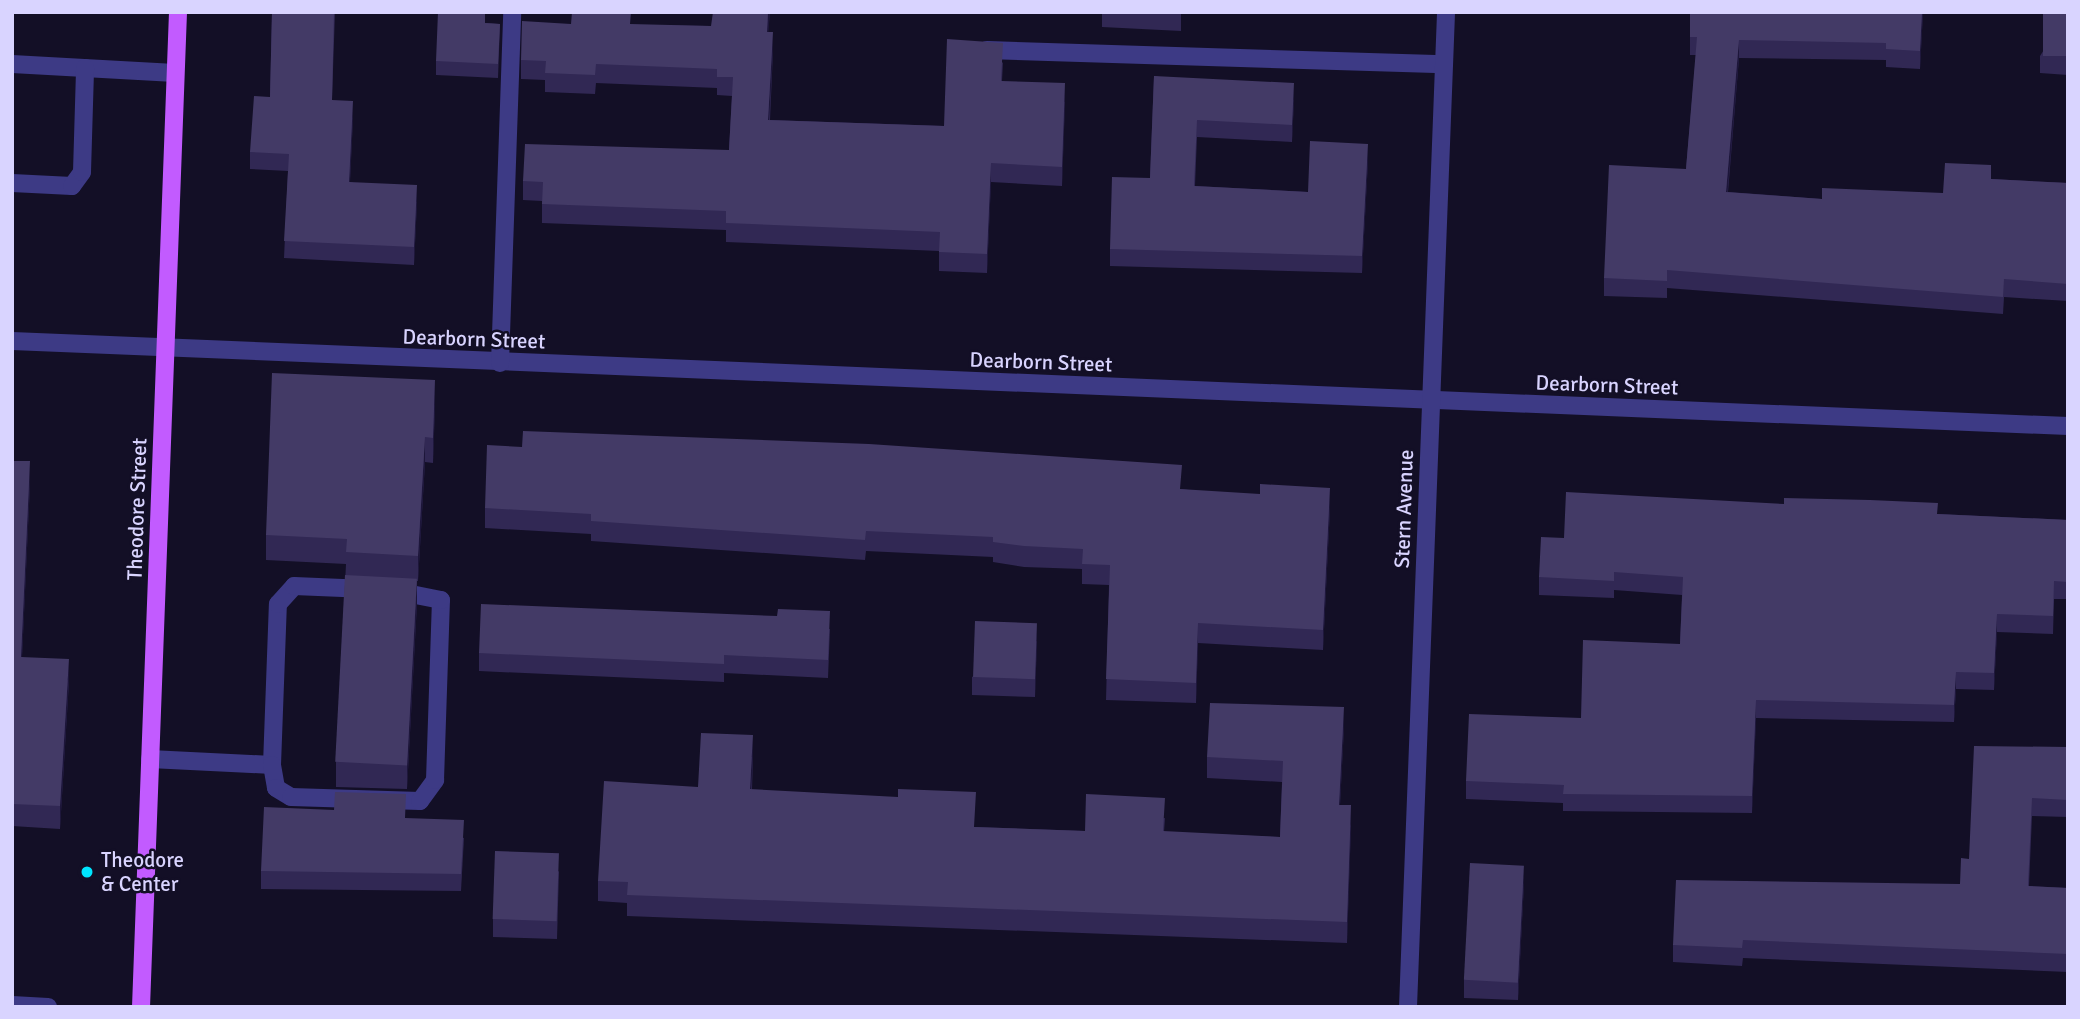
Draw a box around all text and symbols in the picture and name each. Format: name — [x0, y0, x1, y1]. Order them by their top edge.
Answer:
street label: Dearborn Street — [402, 324, 546, 354]
street label: Dearborn Street — [969, 347, 1113, 377]
street label: Dearborn Street — [1535, 370, 1679, 400]
street label: Theodore Street — [122, 437, 152, 581]
street label: Stern Avenue — [1389, 449, 1419, 569]
place label: Theodore & Center — [101, 847, 184, 897]
marker: Theodore & Center — [79, 864, 95, 880]

